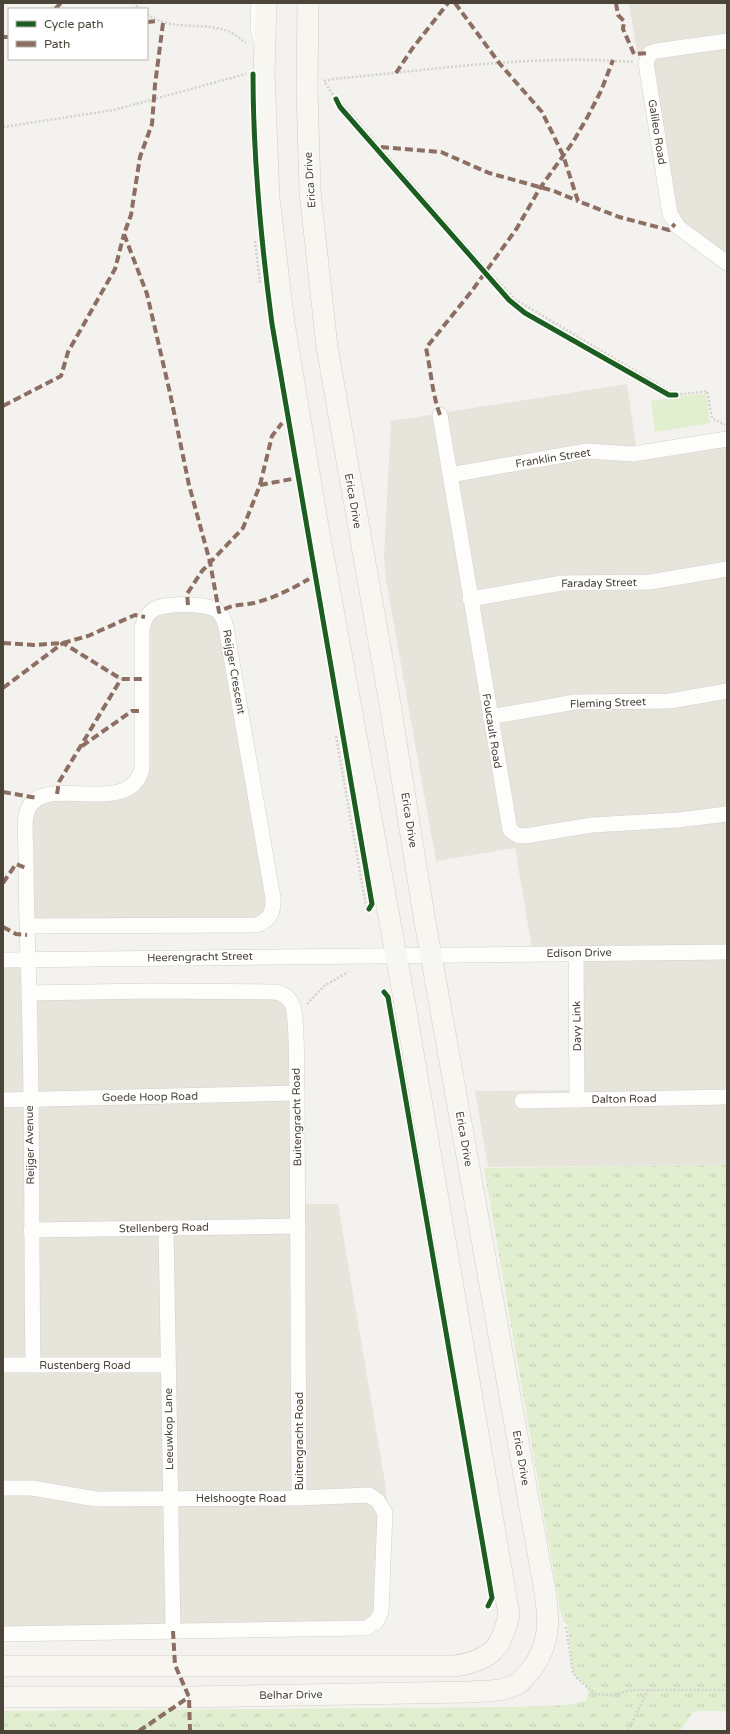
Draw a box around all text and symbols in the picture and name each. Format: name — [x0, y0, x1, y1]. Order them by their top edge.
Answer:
legend — [8, 8, 148, 60]
text: Cycle path — [44, 17, 103, 31]
text: Path — [44, 37, 70, 51]
street label: Galileo Road — [645, 98, 669, 166]
street label: Erica Drive — [302, 152, 318, 208]
street label: Franklin Street — [514, 446, 592, 470]
street label: Erica Drive — [342, 472, 364, 530]
street label: Faraday Street — [561, 576, 637, 590]
street label: Reijger Crescent — [220, 629, 248, 715]
street label: Foucault Road — [480, 693, 504, 769]
street label: Fleming Street — [570, 695, 646, 711]
street label: Erica Drive — [398, 791, 420, 849]
street label: Edison Drive — [546, 946, 612, 960]
street label: Heerengracht Street — [147, 950, 253, 964]
street label: Davy Link — [570, 1001, 584, 1051]
street label: Buitengracht Road — [290, 1068, 304, 1166]
street label: Goede Hoop Road — [102, 1090, 198, 1104]
street label: Dalton Road — [591, 1092, 657, 1106]
street label: Reijger Avenue — [23, 1105, 37, 1185]
street label: Erica Drive — [453, 1110, 475, 1168]
street label: Stellenberg Road — [119, 1221, 209, 1235]
street label: Rustenberg Road — [39, 1359, 131, 1372]
street label: Leeuwkop Lane — [162, 1388, 176, 1470]
street label: Buitengracht Road — [293, 1392, 306, 1490]
street label: Erica Drive — [510, 1429, 532, 1487]
street label: Helshoogte Road — [196, 1492, 286, 1505]
street label: Belhar Drive — [259, 1688, 323, 1702]

